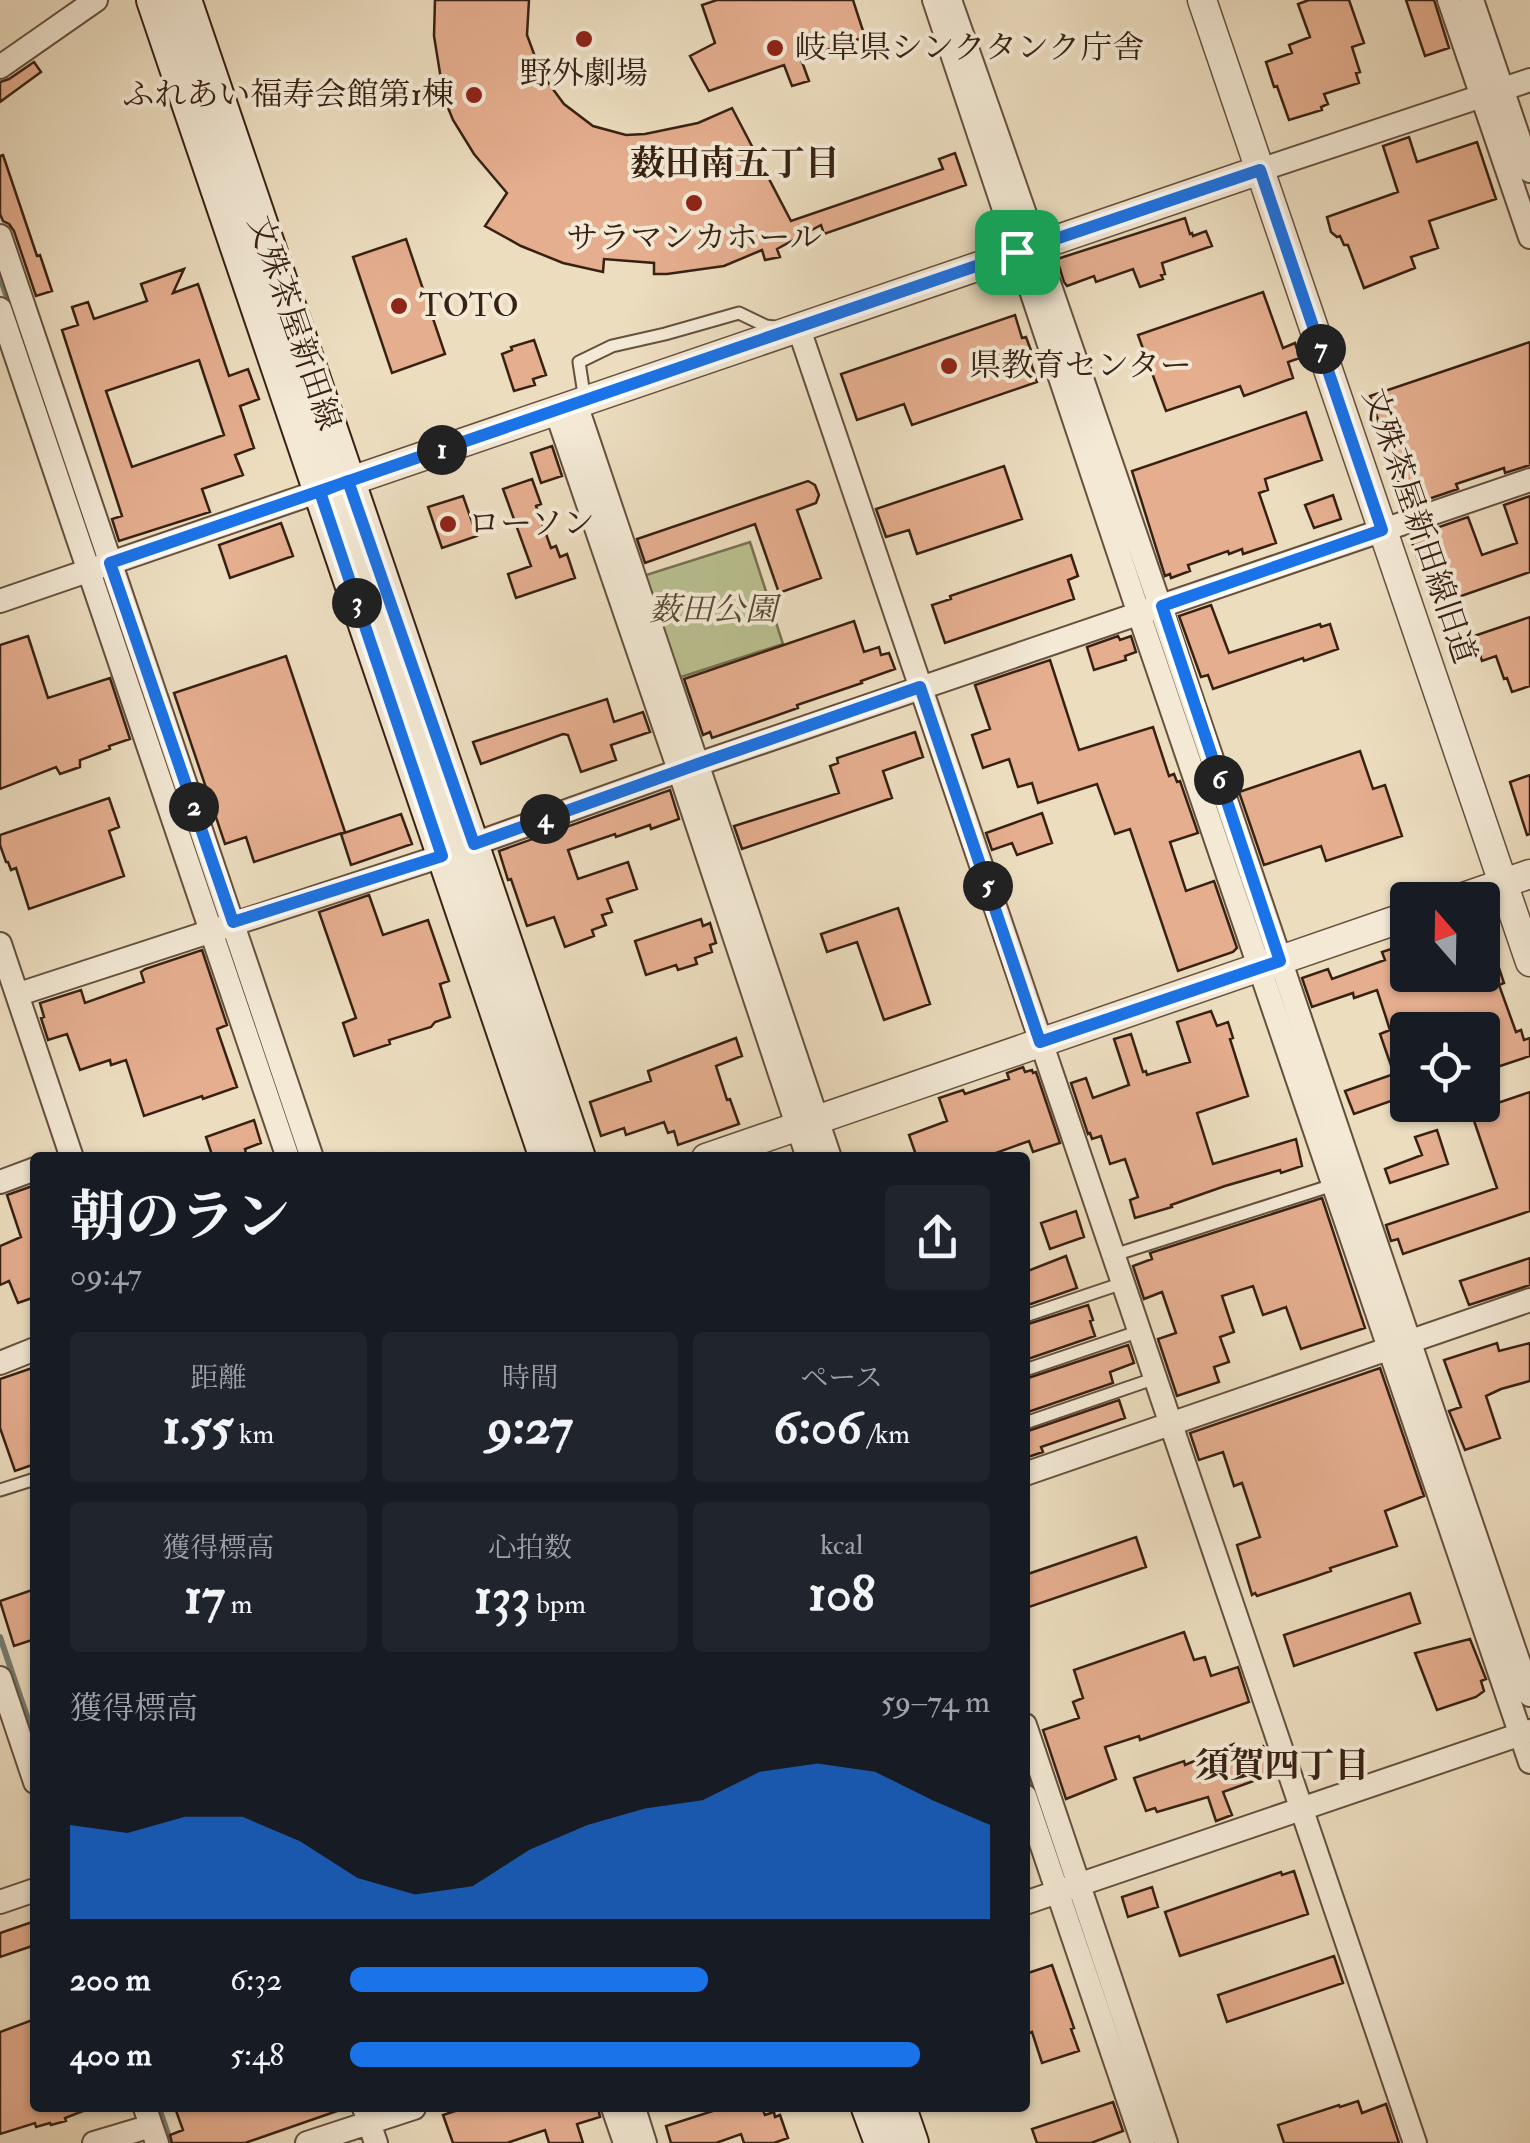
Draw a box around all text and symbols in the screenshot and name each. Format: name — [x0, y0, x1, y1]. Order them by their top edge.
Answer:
marker: 野外劇場 — [573, 28, 595, 50]
place label: 岐阜県シンクタンク庁舎 — [795, 28, 1144, 68]
marker: 岐阜県シンクタンク庁舎 — [764, 37, 786, 59]
place label: 野外劇場 — [520, 54, 648, 94]
place label: ふれあい福寿会館第1棟 — [123, 75, 454, 115]
marker: ふれあい福寿会館第1棟 — [463, 84, 485, 106]
district label: 薮田南五丁目 — [630, 142, 840, 186]
marker: サラマンカホール — [683, 192, 705, 214]
pin — [975, 210, 1060, 295]
street label: 文殊茶屋新田線 — [239, 211, 349, 435]
place label: サラマンカホール — [566, 218, 822, 258]
icon: arrive — [990, 225, 1045, 280]
place label: TOTO — [419, 286, 519, 326]
marker: TOTO — [388, 295, 410, 317]
pin: 7 — [1296, 324, 1346, 374]
text: 7 — [1315, 331, 1327, 366]
place label: 県教育センター — [969, 346, 1192, 386]
marker: 県教育センター — [938, 355, 960, 377]
street label: 文殊茶屋新田線旧道 — [1353, 383, 1485, 669]
pin: 1 — [417, 425, 467, 475]
text: 1 — [437, 432, 447, 467]
place label: ローソン — [468, 504, 595, 544]
marker: ローソン — [437, 513, 459, 535]
pin: 3 — [332, 578, 382, 628]
text: 3 — [352, 585, 362, 620]
park label: 薮田公園 — [649, 590, 782, 630]
pin: 6 — [1194, 755, 1244, 805]
text: 6 — [1212, 762, 1226, 797]
pin: 2 — [169, 782, 219, 832]
text: 2 — [187, 789, 201, 824]
pin: 4 — [520, 794, 570, 844]
text: 4 — [537, 801, 553, 836]
pin: 5 — [963, 861, 1013, 911]
text: 5 — [982, 868, 994, 903]
north arrow — [1390, 882, 1500, 992]
map controls — [1390, 882, 1500, 1122]
button: locate — [1390, 1012, 1500, 1122]
text: 朝のラン — [70, 1183, 290, 1252]
button: share — [885, 1185, 990, 1290]
text: 09:47 — [70, 1255, 142, 1295]
text: 距離 — [190, 1361, 246, 1396]
text: 時間 — [502, 1361, 558, 1396]
text: ペース — [800, 1361, 883, 1396]
text: 1.55 — [163, 1396, 233, 1459]
text: 9:27 — [487, 1396, 573, 1459]
text: 6:06 — [773, 1396, 862, 1459]
text: km — [233, 1417, 274, 1452]
text: /km — [862, 1417, 910, 1452]
text: kcal — [820, 1528, 863, 1563]
text: 獲得標高 — [162, 1531, 274, 1566]
text: 心拍数 — [488, 1531, 572, 1566]
text: 108 — [808, 1563, 875, 1626]
text: 17 — [184, 1566, 225, 1629]
text: 133 — [474, 1566, 530, 1629]
text: m — [225, 1587, 253, 1622]
text: bpm — [530, 1587, 586, 1622]
text: 59–74 m — [881, 1682, 990, 1722]
text: 獲得標高 — [70, 1689, 198, 1729]
district label: 須賀四丁目 — [1194, 1744, 1370, 1788]
text: 200 m — [70, 1960, 151, 2000]
text: 6:32 — [230, 1960, 283, 2000]
text: 400 m — [70, 2035, 152, 2075]
text: 5:48 — [230, 2035, 284, 2075]

